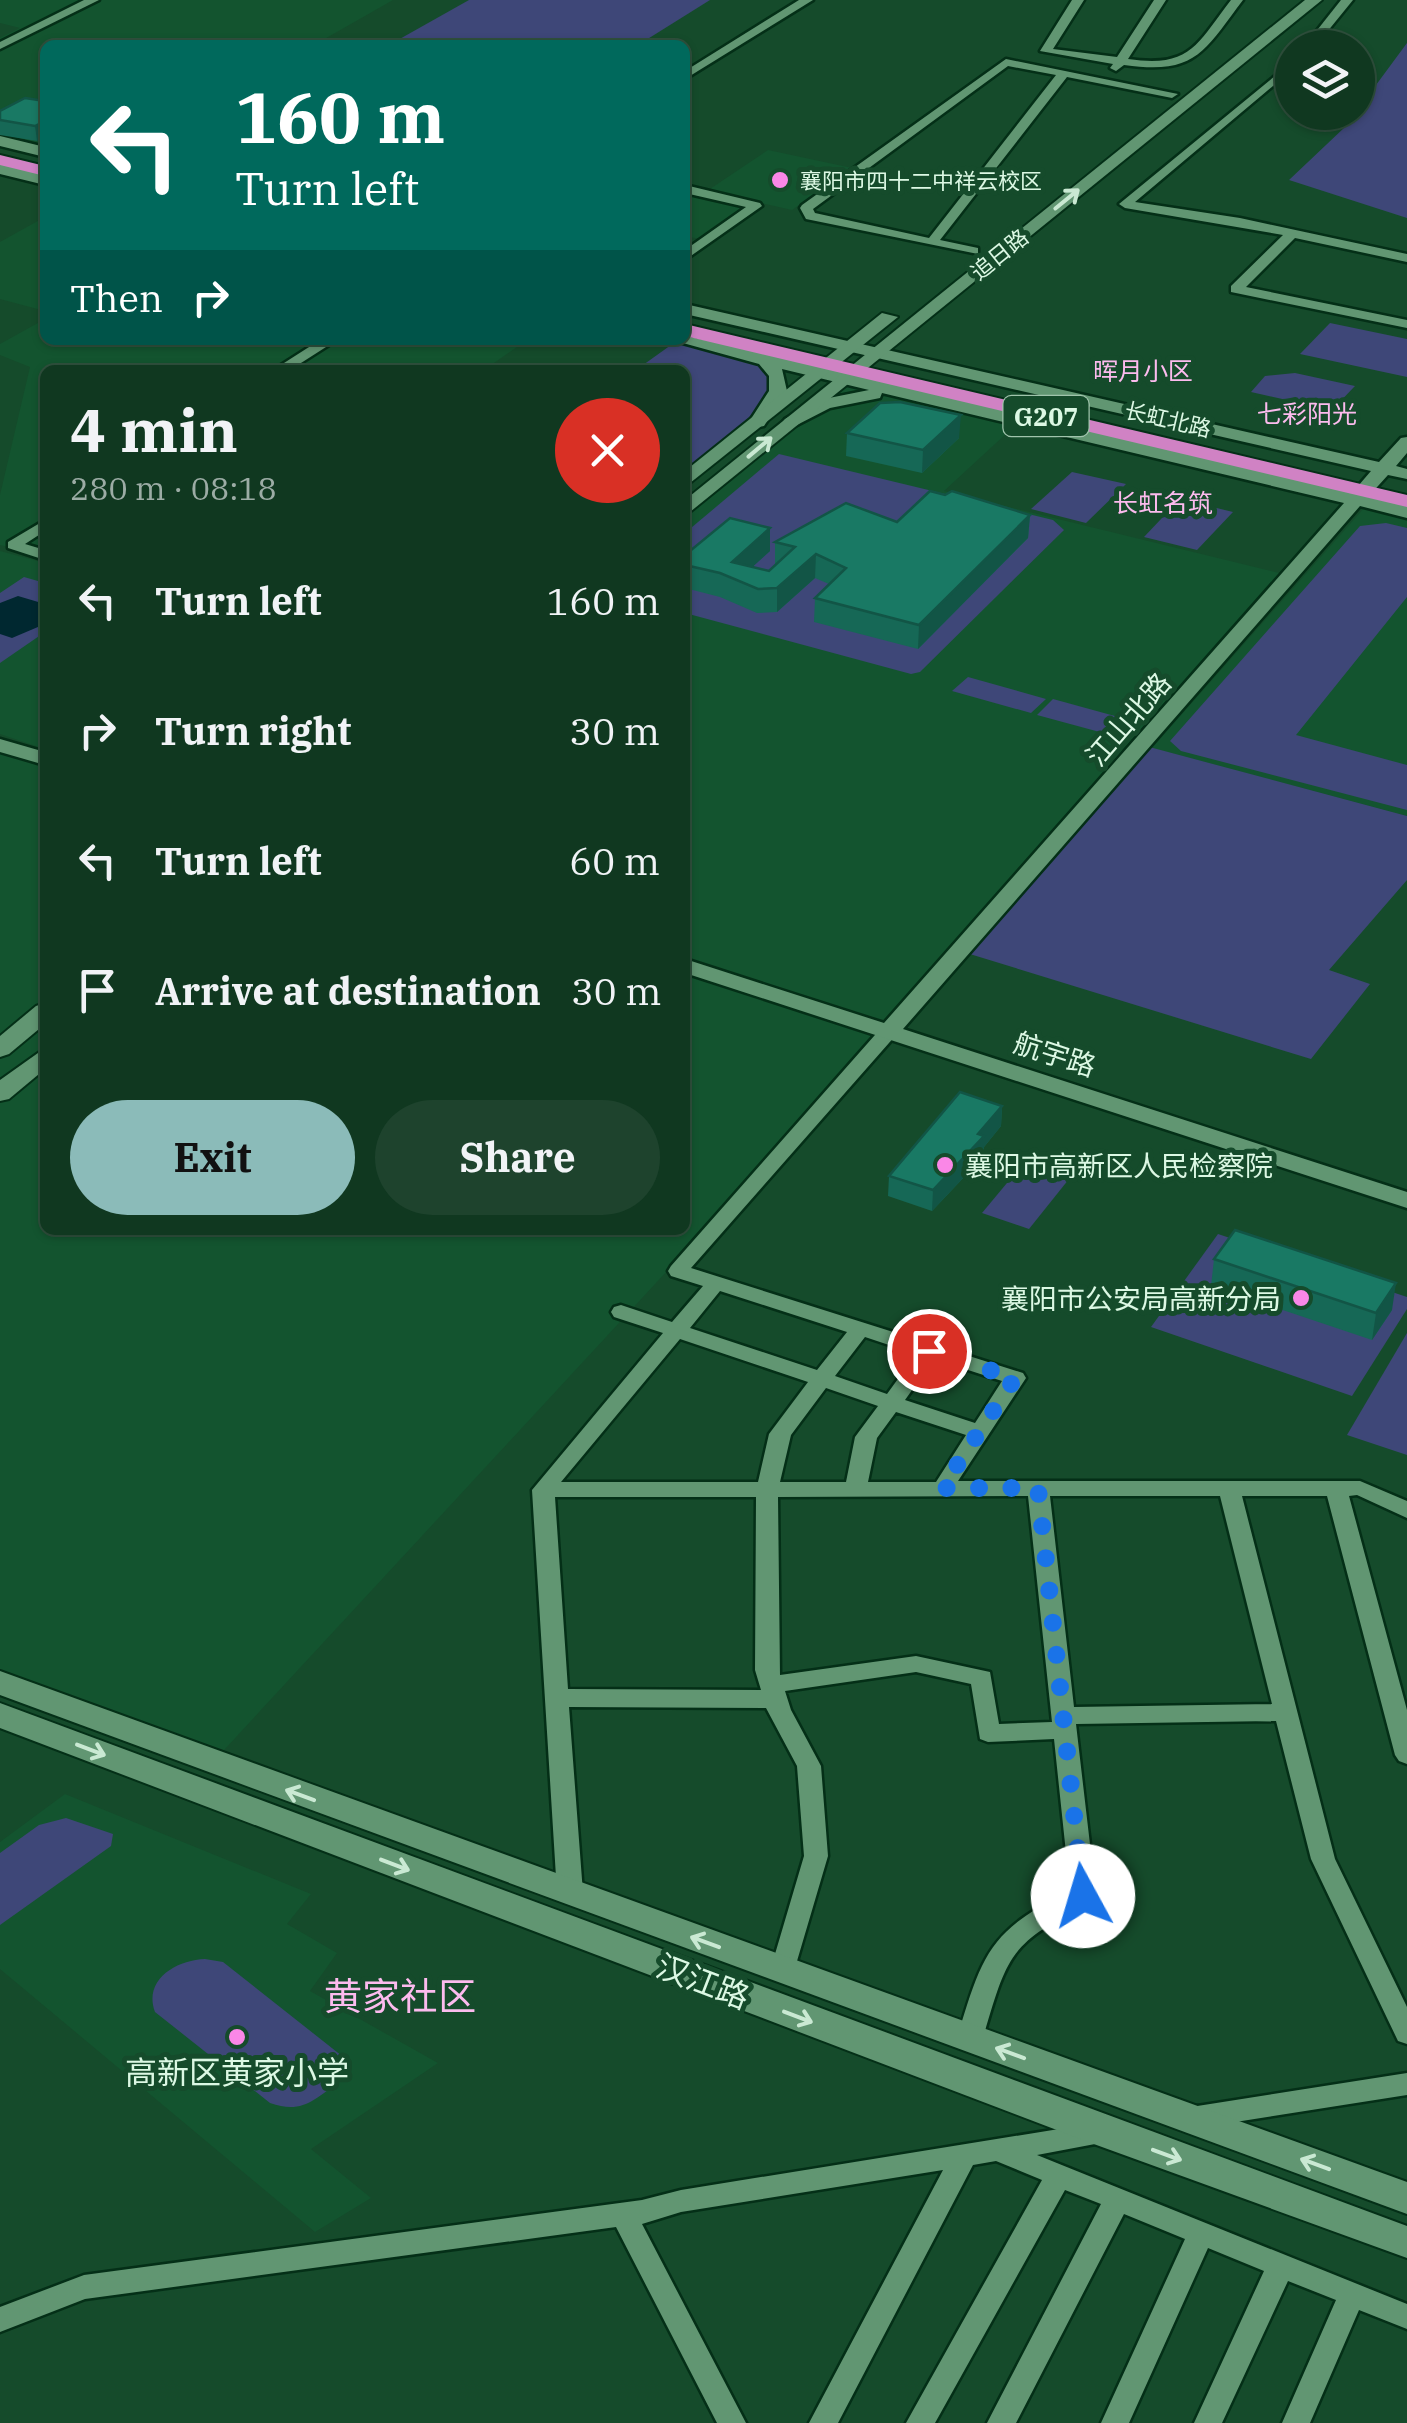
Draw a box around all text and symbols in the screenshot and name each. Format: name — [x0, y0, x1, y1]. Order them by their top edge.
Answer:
map controls — [1275, 30, 1375, 130]
button: layers — [1275, 30, 1375, 130]
text: 160 m — [235, 71, 445, 162]
icon: left — [70, 80, 200, 210]
text: Turn left — [235, 159, 419, 217]
place label: 襄阳市四十二中祥云校区 — [800, 166, 1042, 195]
marker: 襄阳市四十二中祥云校区 — [769, 169, 791, 191]
one-way arrow — [1053, 189, 1080, 210]
street label: 追日路 — [964, 222, 1034, 286]
icon: right — [183, 270, 238, 325]
text: Then — [70, 273, 163, 322]
district label: 晖月小区 — [1093, 354, 1193, 387]
text: 4 min — [70, 390, 238, 469]
street label: 长虹北路 — [1122, 395, 1214, 443]
road number: G207 — [1004, 396, 1088, 436]
district label: 七彩阳光 — [1257, 397, 1357, 430]
button: close — [555, 398, 660, 503]
one-way arrow — [747, 436, 773, 458]
text: 280 m · 08:18 — [70, 467, 277, 509]
district label: 长虹名筑 — [1113, 486, 1213, 519]
icon: left — [70, 573, 125, 628]
text: Turn left — [155, 576, 322, 625]
text: 160 m — [547, 576, 660, 625]
street label: 江山北路 — [1077, 665, 1179, 773]
icon: right — [70, 703, 125, 758]
text: Turn right — [155, 706, 351, 755]
text: 30 m — [569, 706, 660, 755]
icon: left — [70, 833, 125, 888]
text: Turn left — [155, 836, 322, 885]
text: 60 m — [569, 836, 660, 885]
icon: arrive — [70, 963, 125, 1018]
text: Arrive at destination — [155, 966, 541, 1015]
text: 30 m — [571, 966, 662, 1015]
street label: 航宇路 — [1009, 1023, 1101, 1085]
button: Exit — [70, 1100, 355, 1215]
button: Share — [375, 1100, 660, 1215]
place label: 襄阳市高新区人民检察院 — [965, 1147, 1273, 1184]
marker: 襄阳市高新区人民检察院 — [934, 1154, 956, 1176]
place label: 襄阳市公安局高新分局 — [1001, 1280, 1281, 1317]
marker: 襄阳市公安局高新分局 — [1290, 1287, 1312, 1309]
pin — [887, 1309, 972, 1394]
icon: arrive — [902, 1324, 957, 1379]
one-way arrow — [75, 1742, 106, 1760]
one-way arrow — [286, 1785, 317, 1803]
position arrow — [1031, 1844, 1135, 1948]
one-way arrow — [380, 1857, 410, 1875]
one-way arrow — [690, 1932, 721, 1950]
street label: 汉江路 — [651, 1944, 755, 2018]
district label: 黄家社区 — [324, 1971, 476, 2020]
one-way arrow — [782, 2009, 812, 2027]
marker: 高新区黄家小学 — [226, 2026, 248, 2048]
one-way arrow — [995, 2043, 1026, 2061]
place label: 高新区黄家小学 — [125, 2051, 349, 2093]
one-way arrow — [1151, 2147, 1182, 2165]
one-way arrow — [1301, 2154, 1332, 2172]

